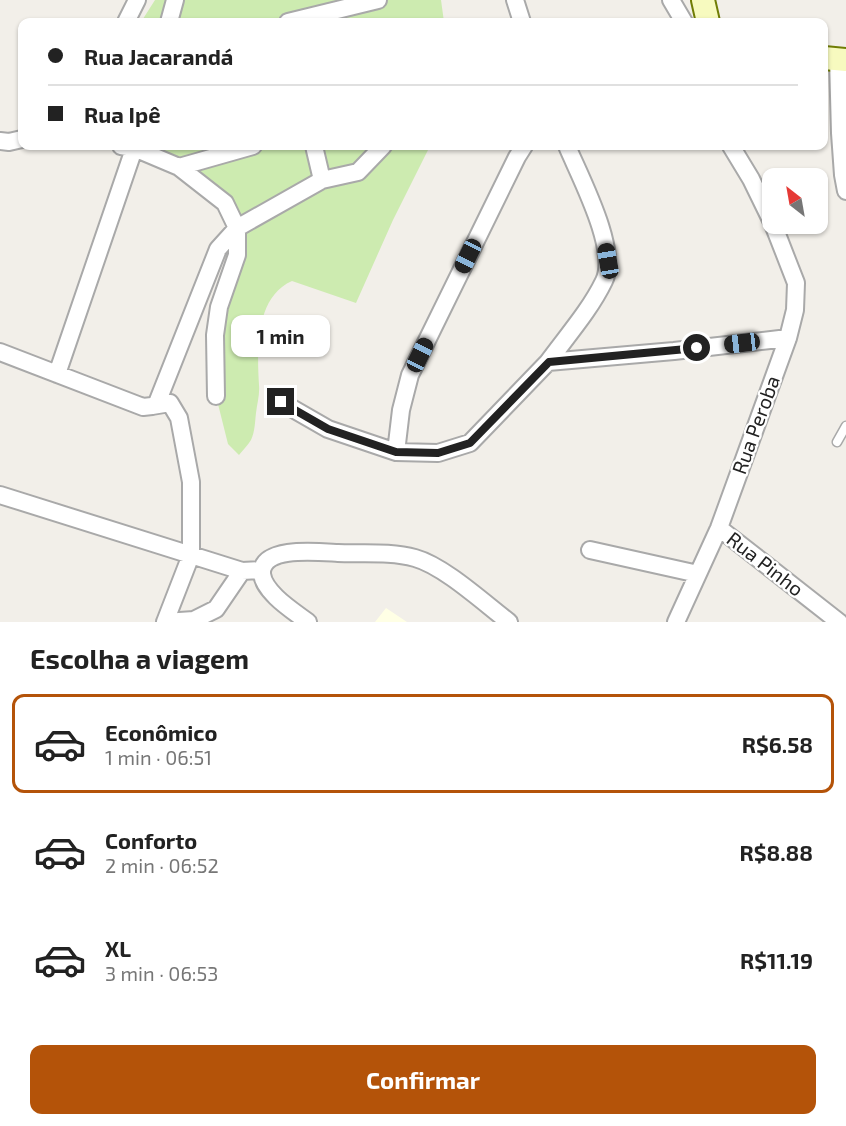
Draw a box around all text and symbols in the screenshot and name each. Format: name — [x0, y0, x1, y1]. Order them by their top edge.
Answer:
text: Rua Jacarandá — [84, 43, 233, 69]
text: Rua Ipê — [84, 101, 161, 127]
north arrow — [762, 168, 828, 234]
map controls — [762, 168, 828, 234]
car — [452, 236, 484, 276]
car — [596, 242, 620, 280]
callout: 1 min — [232, 315, 330, 357]
text: 1 min — [256, 324, 305, 348]
car — [723, 332, 761, 354]
route start — [683, 334, 710, 361]
car — [404, 335, 436, 375]
street label: Rua Peroba — [726, 372, 784, 477]
route end — [267, 388, 294, 415]
street label: Rua Pinho — [723, 526, 809, 601]
text: Escolha a viagem — [30, 642, 249, 674]
icon: car — [33, 717, 87, 771]
text: Econômico — [105, 719, 217, 745]
text: R$6.58 — [742, 731, 813, 757]
text: 1 min · 06:51 — [105, 745, 212, 769]
icon: car — [33, 825, 87, 879]
text: Conforto — [105, 827, 197, 853]
text: R$8.88 — [740, 839, 813, 865]
text: 2 min · 06:52 — [105, 853, 219, 877]
icon: car — [33, 933, 87, 987]
text: XL — [105, 935, 131, 961]
text: R$11.19 — [740, 947, 813, 973]
text: 3 min · 06:53 — [105, 961, 218, 985]
button: Confirmar — [30, 1045, 816, 1114]

